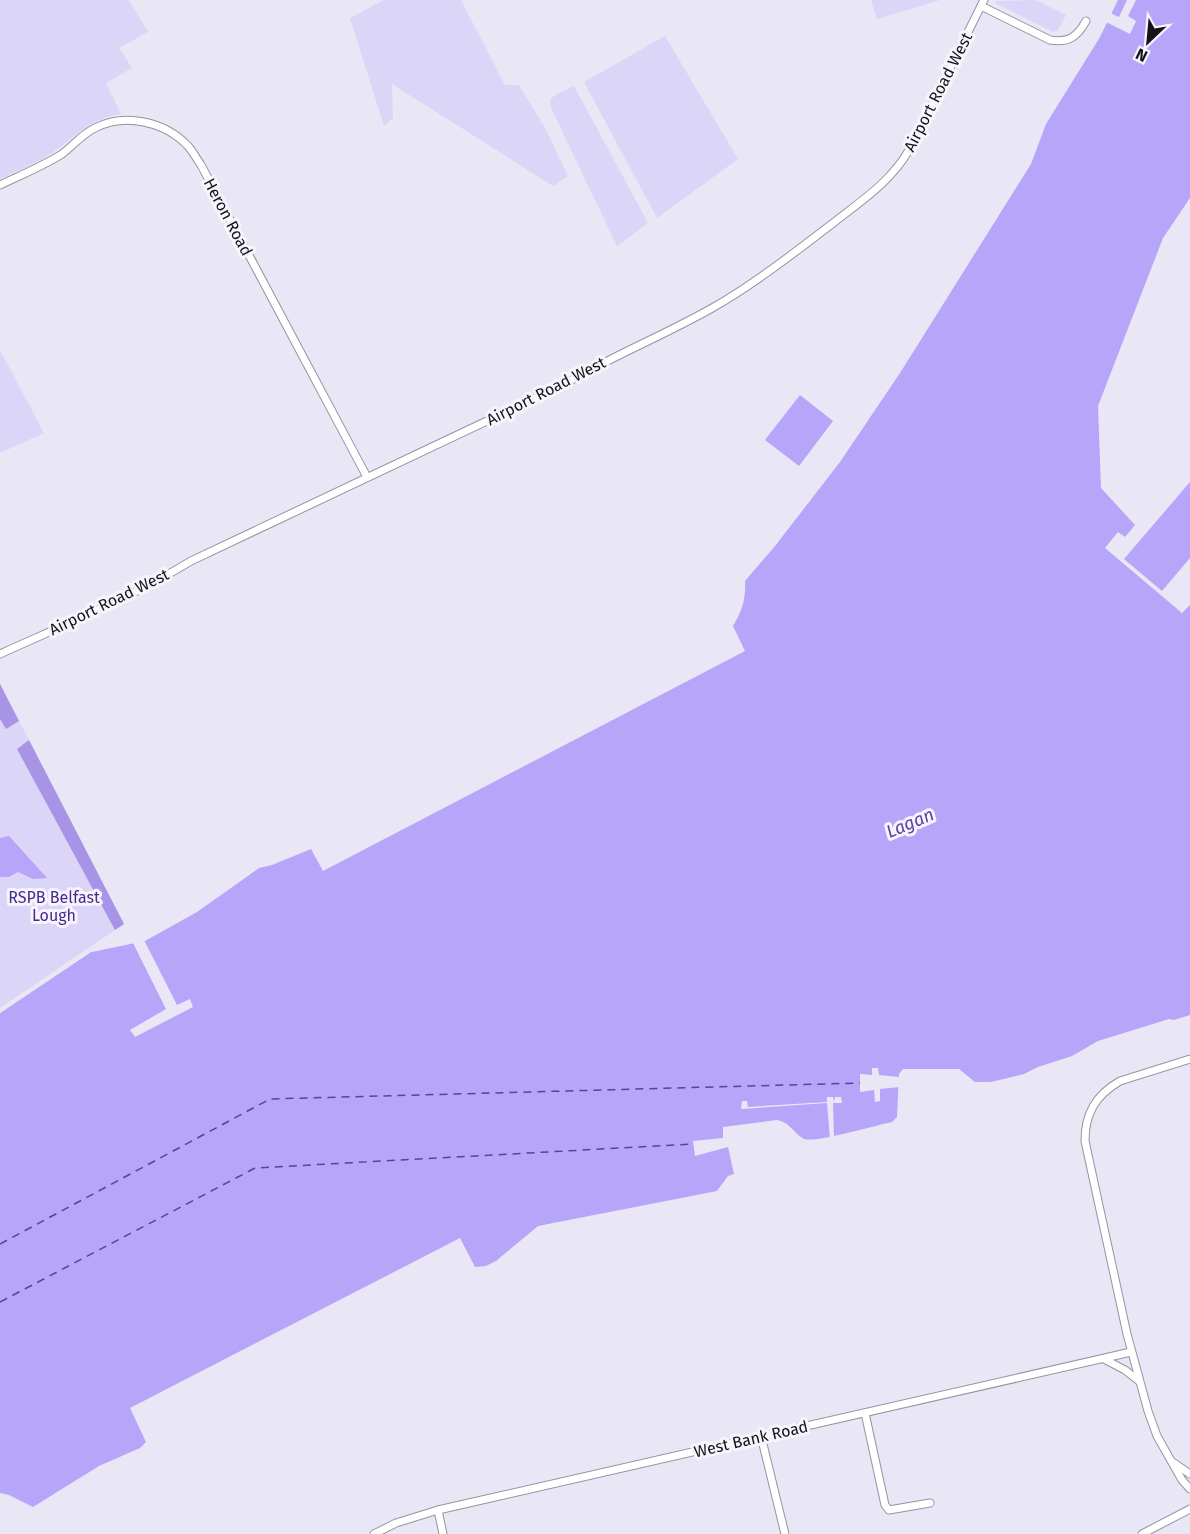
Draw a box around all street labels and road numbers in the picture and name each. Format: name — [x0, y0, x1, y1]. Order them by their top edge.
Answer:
street label: Airport Road West — [900, 29, 976, 155]
street label: Heron Road — [200, 175, 256, 259]
street label: Airport Road West — [483, 353, 609, 429]
street label: Airport Road West — [46, 565, 172, 639]
street label: West Bank Road — [692, 1417, 810, 1461]

